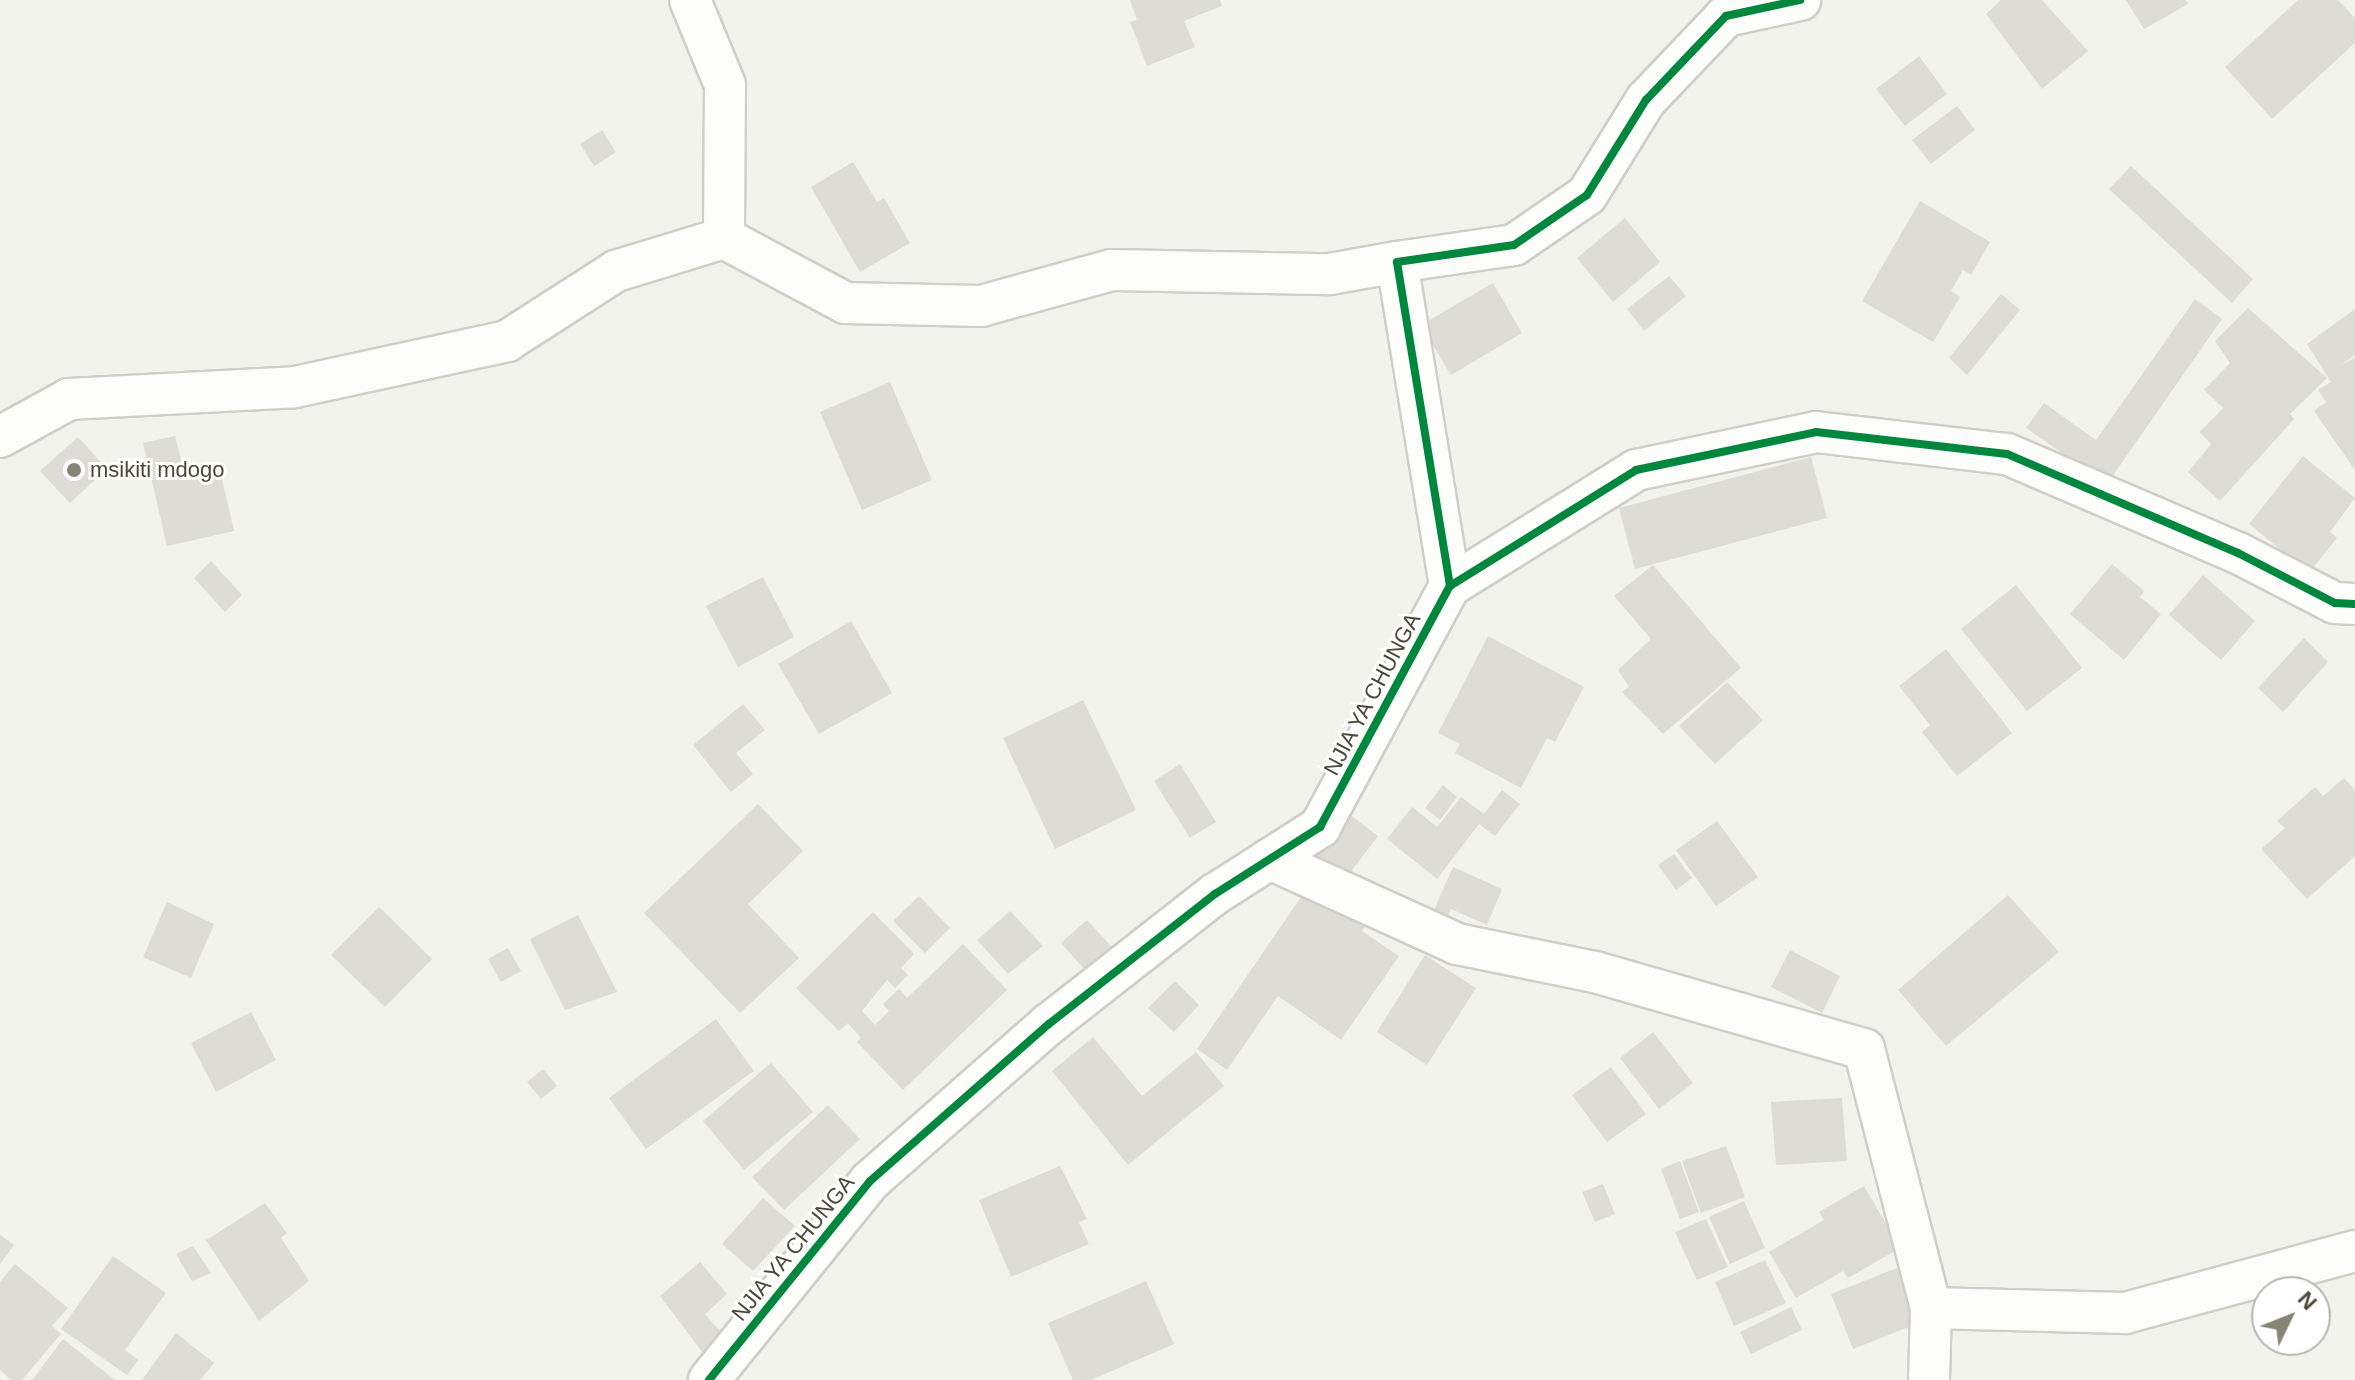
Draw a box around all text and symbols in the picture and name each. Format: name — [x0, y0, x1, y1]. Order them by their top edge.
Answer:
place label: msikiti mdogo — [90, 457, 224, 483]
marker: msikiti mdogo — [65, 461, 83, 479]
street label: NJIA YA CHUNGA — [1317, 607, 1427, 781]
street label: NJIA YA CHUNGA — [725, 1169, 861, 1327]
north arrow — [2251, 1276, 2331, 1356]
text: N — [2293, 1286, 2322, 1315]

